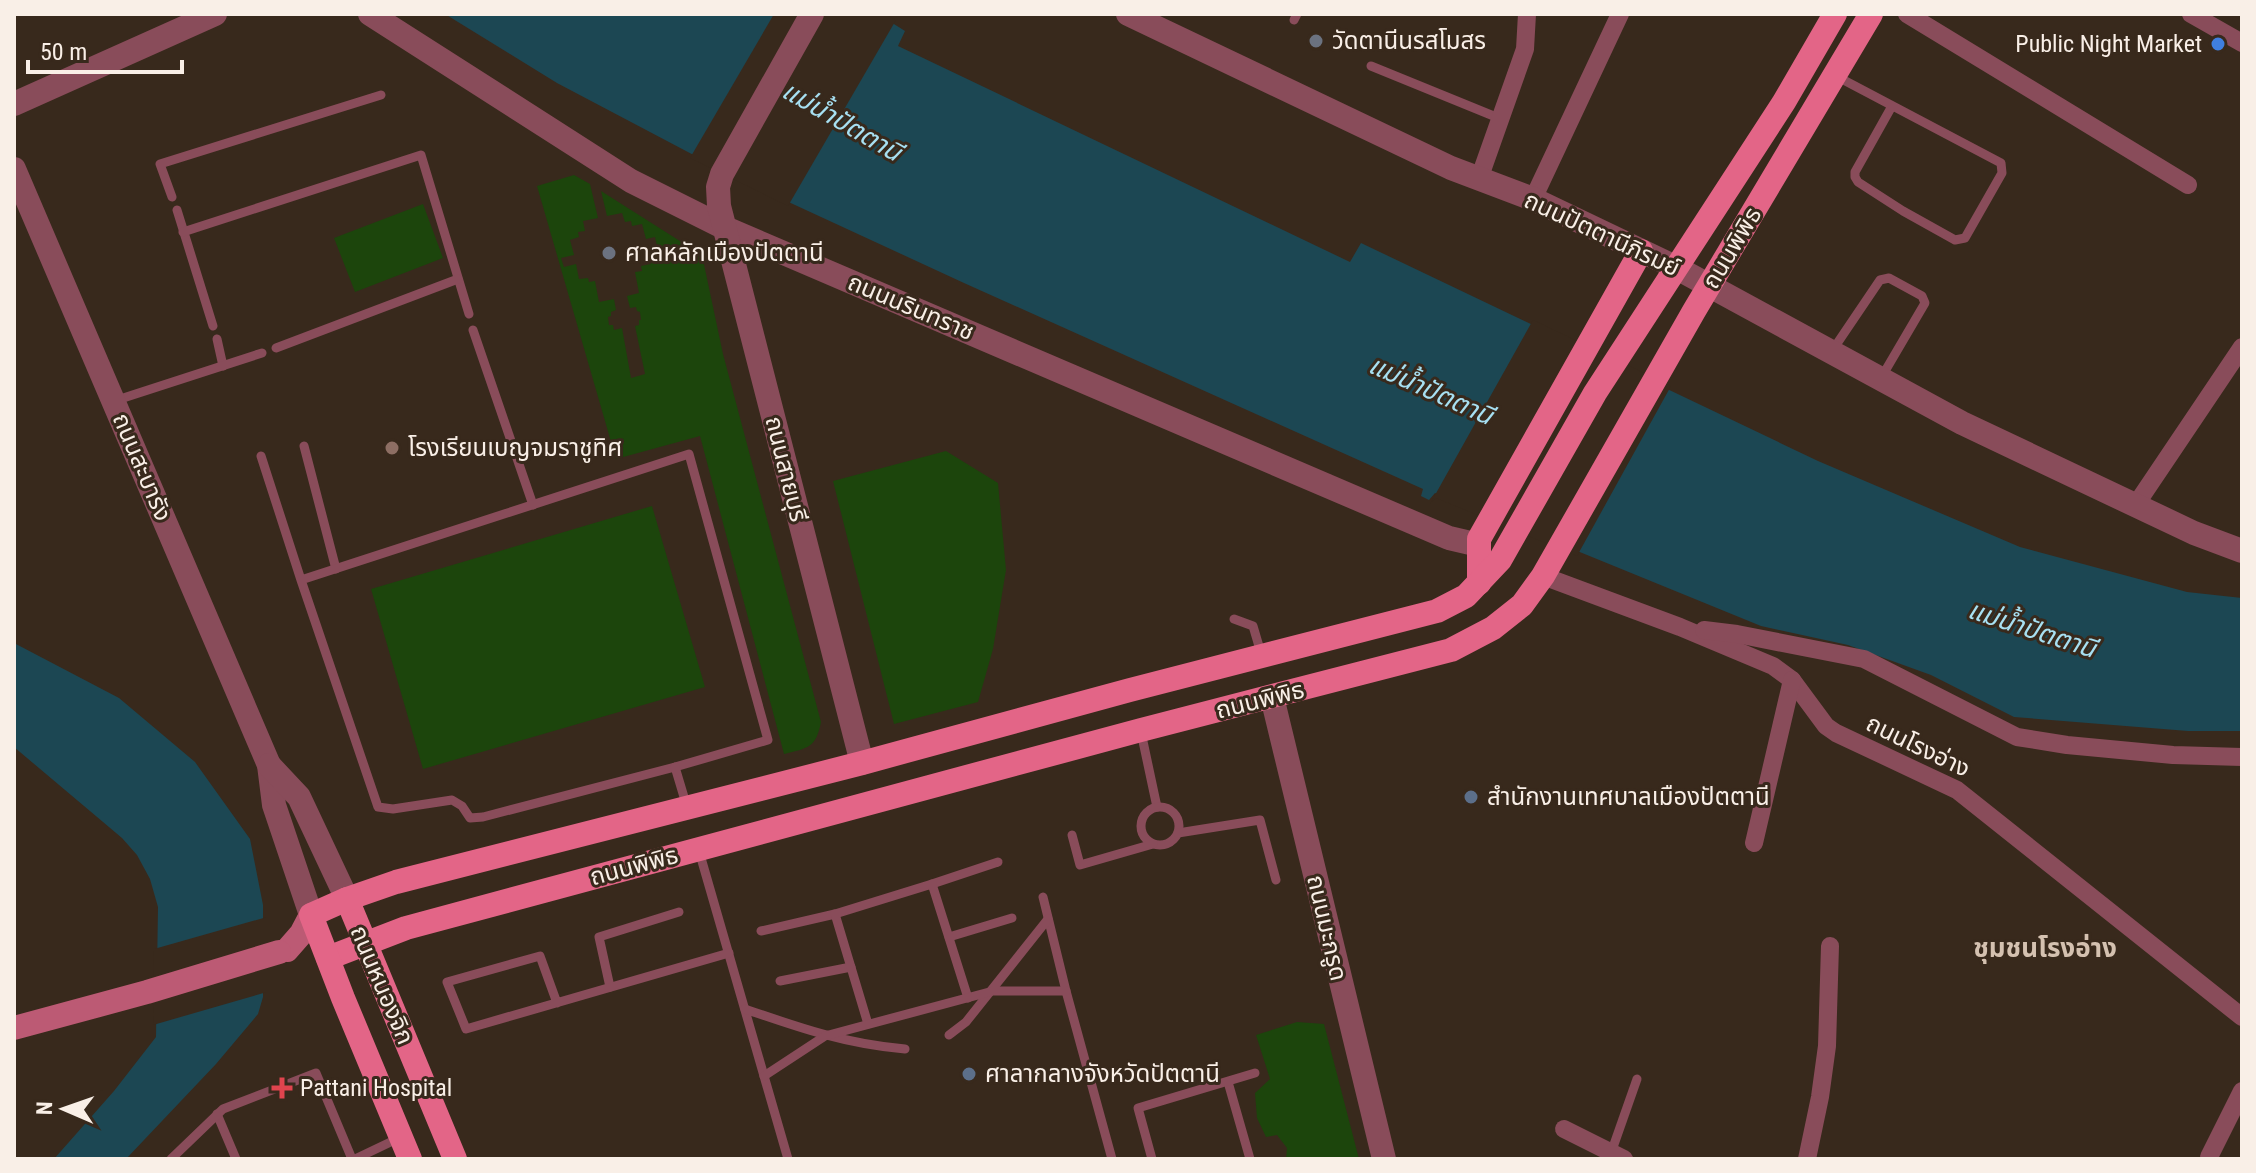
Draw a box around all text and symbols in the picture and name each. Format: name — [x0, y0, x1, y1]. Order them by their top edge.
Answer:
scale bar — [28, 24, 182, 74]
place label: วัดตานีนรสโมสร — [1332, 27, 1486, 55]
place label: Public Night Market — [2015, 30, 2202, 58]
marker: วัดตานีนรสโมสร — [1307, 32, 1325, 50]
marker: Public Night Market — [2209, 35, 2227, 53]
text: 50 m — [40, 38, 87, 66]
water label: แม่น้ำปัตตานี — [777, 72, 911, 169]
street label: ถนนปัตตานีภิรมย์ — [1520, 186, 1684, 282]
street label: ถนนพิพิธ — [1697, 202, 1767, 294]
place label: ศาลหลักเมืองปัตตานี — [625, 239, 824, 267]
marker: ศาลหลักเมืองปัตตานี — [600, 244, 618, 262]
street label: ถนนนรินทราช — [844, 268, 978, 346]
water label: แม่น้ำปัตตานี — [1364, 347, 1502, 432]
street label: ถนนสะบารัง — [107, 409, 177, 525]
street label: ถนนสายบุรี — [758, 413, 813, 525]
place label: โรงเรียนเบญจมราชูทิศ — [408, 434, 622, 463]
marker: โรงเรียนเบญจมราชูทิศ — [383, 439, 401, 457]
water label: แม่น้ำปัตตานี — [1964, 591, 2103, 665]
street label: ถนนพิพิธ — [1213, 675, 1307, 725]
street label: ถนนโรงอ่าง — [1862, 709, 1974, 783]
place label: สำนักงานเทศบาลเมืองปัตตานี — [1487, 783, 1770, 811]
marker: สำนักงานเทศบาลเมืองปัตตานี — [1462, 788, 1480, 806]
street label: ถนนพิพิธ — [587, 841, 681, 891]
street label: ถนนมะกรูด — [1300, 872, 1353, 984]
street label: ถนนหนองจิก — [344, 921, 420, 1049]
district label: ชุมชนโรงอ่าง — [1973, 933, 2117, 964]
place label: ศาลากลางจังหวัดปัตตานี — [985, 1060, 1220, 1088]
marker: ศาลากลางจังหวัดปัตตานี — [960, 1065, 978, 1083]
north arrow — [24, 1069, 104, 1149]
place label: Pattani Hospital — [300, 1074, 452, 1102]
marker: Pattani Hospital — [271, 1077, 293, 1099]
text: N — [32, 1101, 57, 1115]

